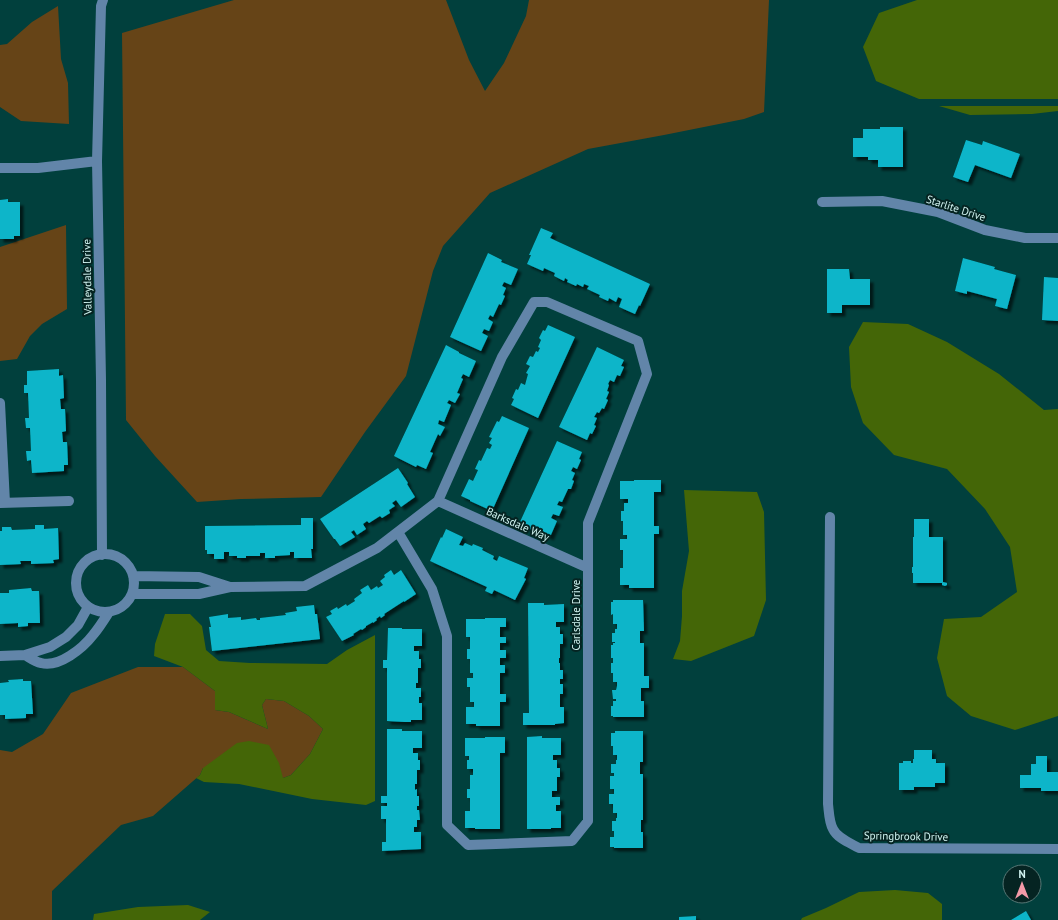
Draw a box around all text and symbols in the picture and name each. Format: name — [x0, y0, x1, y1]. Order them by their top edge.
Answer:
street label: Starlite Drive — [924, 192, 988, 224]
street label: Valleydale Drive — [79, 239, 95, 316]
street label: Barksdale Way — [484, 504, 553, 545]
street label: Carlsdale Drive — [569, 579, 583, 650]
street label: Springbrook Drive — [864, 828, 949, 844]
north arrow — [1002, 864, 1042, 904]
text: N — [1018, 867, 1026, 881]

